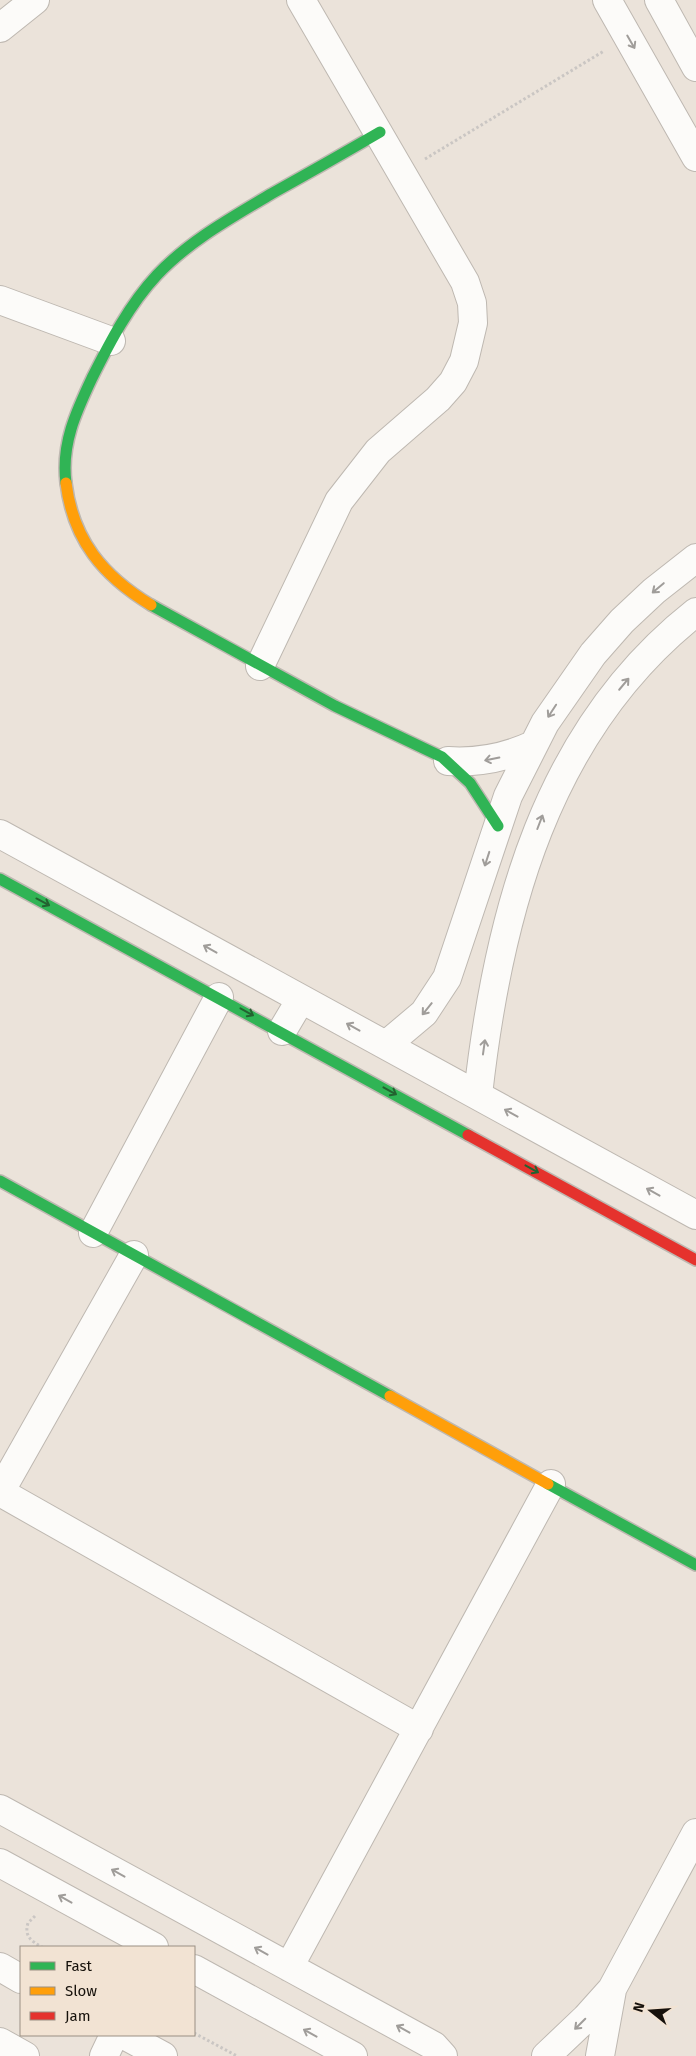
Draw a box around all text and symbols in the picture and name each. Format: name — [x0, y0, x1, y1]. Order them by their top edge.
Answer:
one-way arrow — [626, 35, 636, 50]
one-way arrow — [651, 582, 664, 593]
one-way arrow — [618, 677, 629, 690]
one-way arrow — [547, 703, 557, 717]
one-way arrow — [484, 755, 500, 764]
one-way arrow — [536, 815, 545, 830]
one-way arrow — [481, 850, 491, 866]
one-way arrow — [35, 898, 50, 907]
one-way arrow — [203, 944, 218, 954]
one-way arrow — [421, 1002, 432, 1015]
one-way arrow — [240, 1008, 254, 1018]
one-way arrow — [346, 1022, 361, 1031]
one-way arrow — [479, 1039, 489, 1055]
one-way arrow — [382, 1087, 397, 1096]
one-way arrow — [504, 1108, 518, 1118]
one-way arrow — [524, 1165, 539, 1175]
one-way arrow — [647, 1186, 661, 1196]
one-way arrow — [111, 1868, 126, 1878]
one-way arrow — [58, 1894, 73, 1904]
legend — [20, 1946, 195, 2036]
one-way arrow — [253, 1946, 268, 1956]
text: Fast — [65, 1957, 92, 1975]
text: Slow — [65, 1982, 97, 2000]
north arrow — [626, 1986, 676, 2036]
text: N — [630, 2000, 649, 2014]
text: Jam — [65, 2007, 91, 2025]
one-way arrow — [574, 2018, 587, 2030]
one-way arrow — [396, 2024, 411, 2034]
one-way arrow — [304, 2027, 318, 2037]

